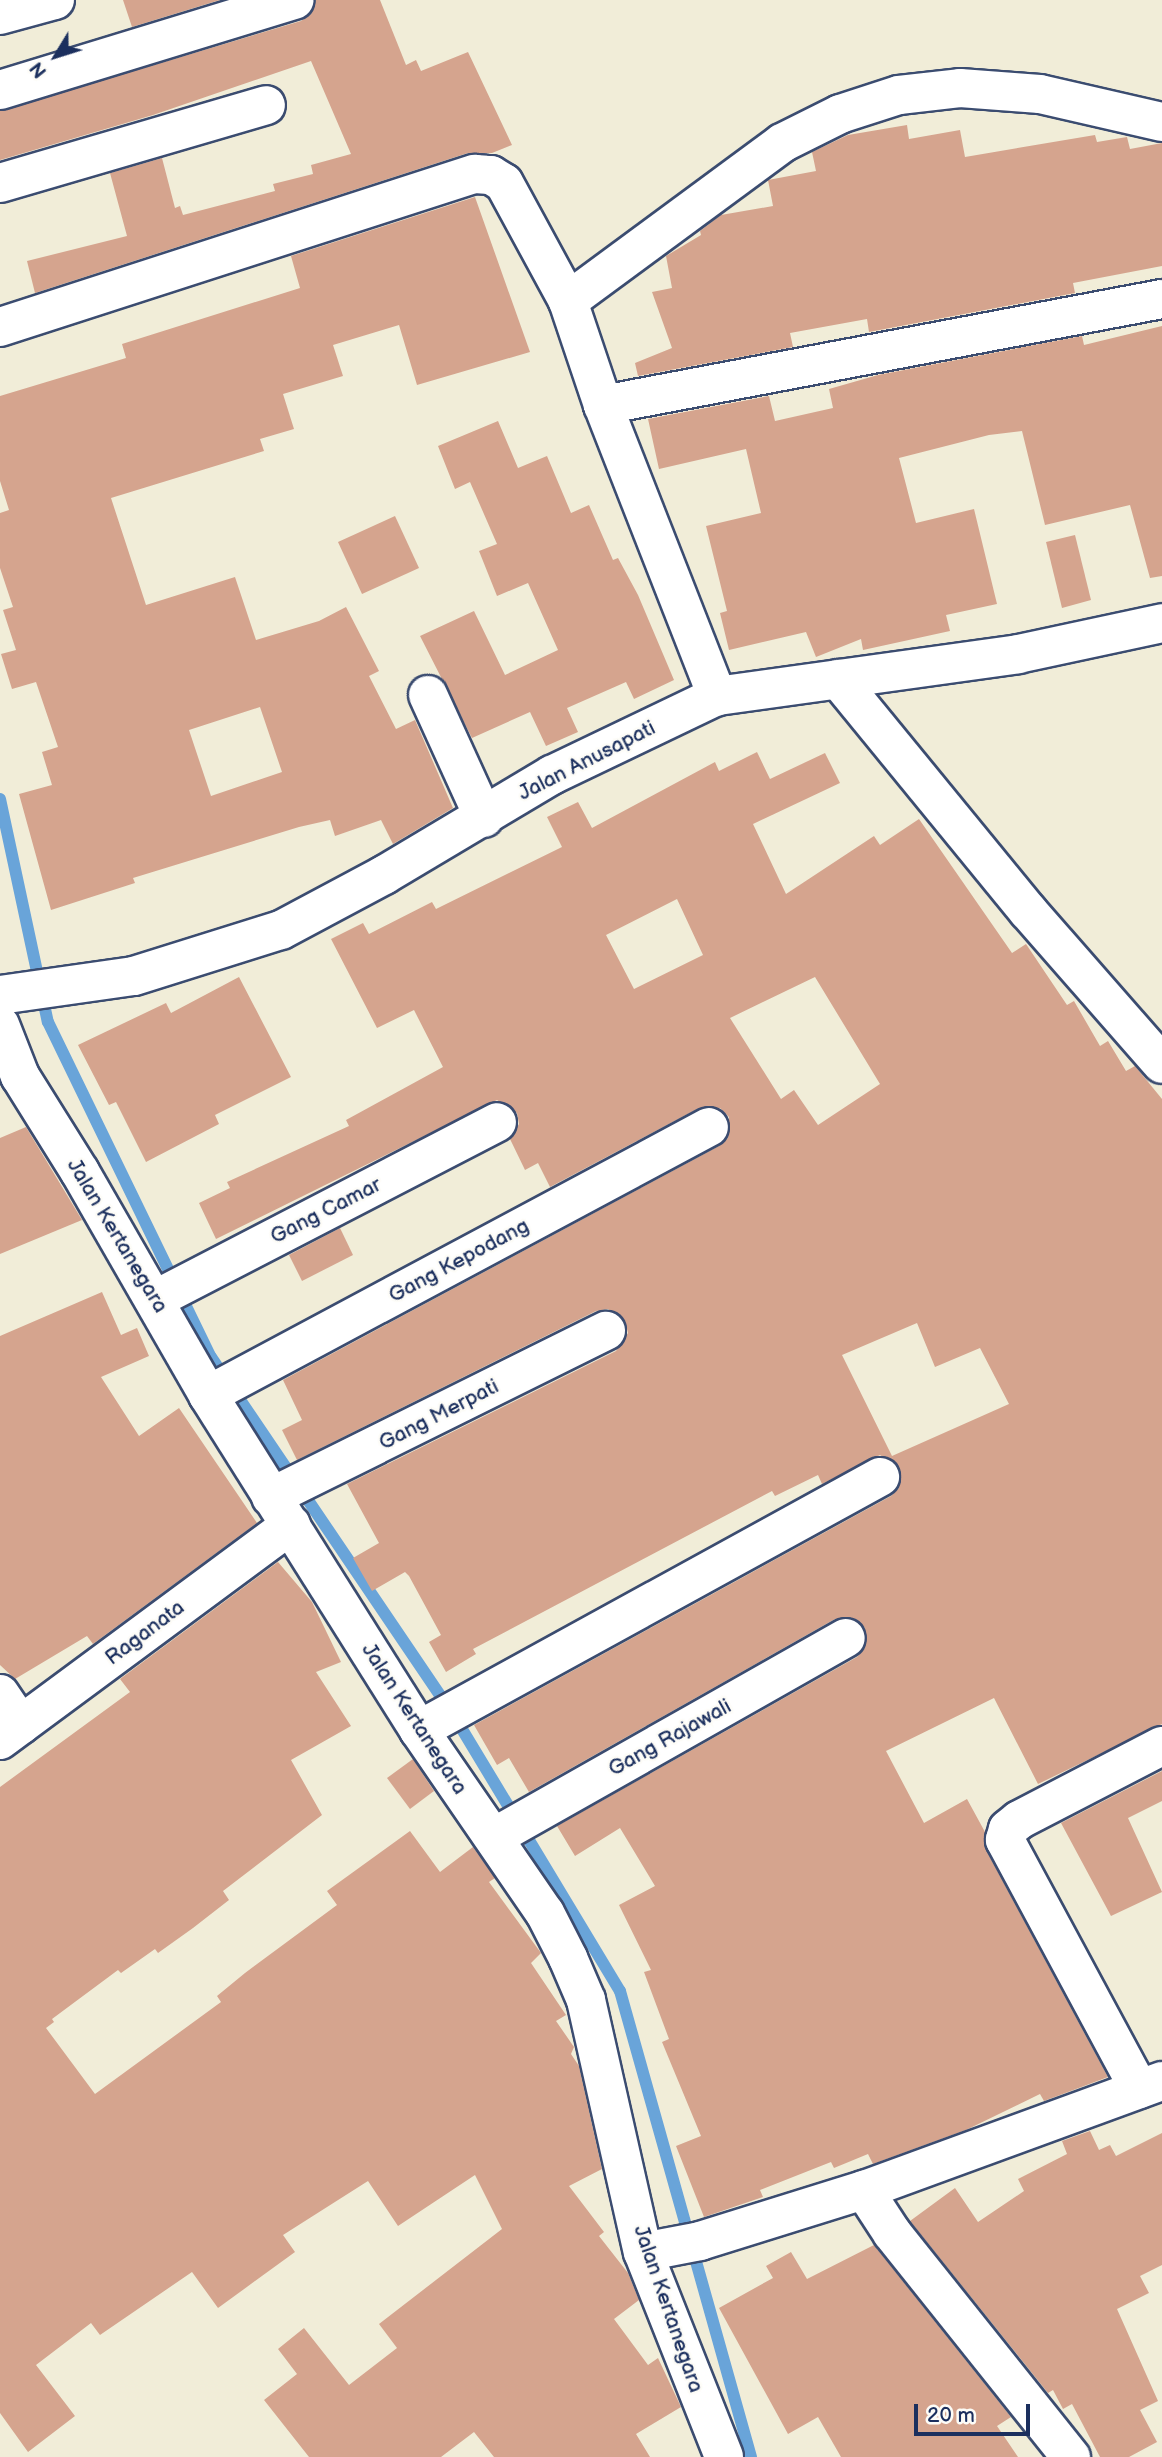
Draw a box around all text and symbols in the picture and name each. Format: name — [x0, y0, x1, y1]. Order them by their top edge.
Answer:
north arrow — [21, 21, 91, 91]
text: N — [26, 57, 53, 82]
street label: Jalan Anusapati — [514, 716, 660, 806]
street label: Jalan Kertanegara — [61, 1154, 173, 1318]
street label: Gang Camar — [266, 1172, 386, 1250]
street label: Gang Kepodang — [385, 1213, 533, 1309]
street label: Gang Merpati — [375, 1374, 503, 1456]
street label: Raganata — [101, 1595, 189, 1671]
street label: Jalan Kertanegara — [356, 1639, 472, 1799]
street label: Gang Rajawali — [604, 1694, 736, 1782]
street label: Jalan Kertanegara — [628, 2222, 708, 2396]
scale bar — [917, 2390, 1032, 2434]
text: 20 m — [927, 2403, 975, 2428]

